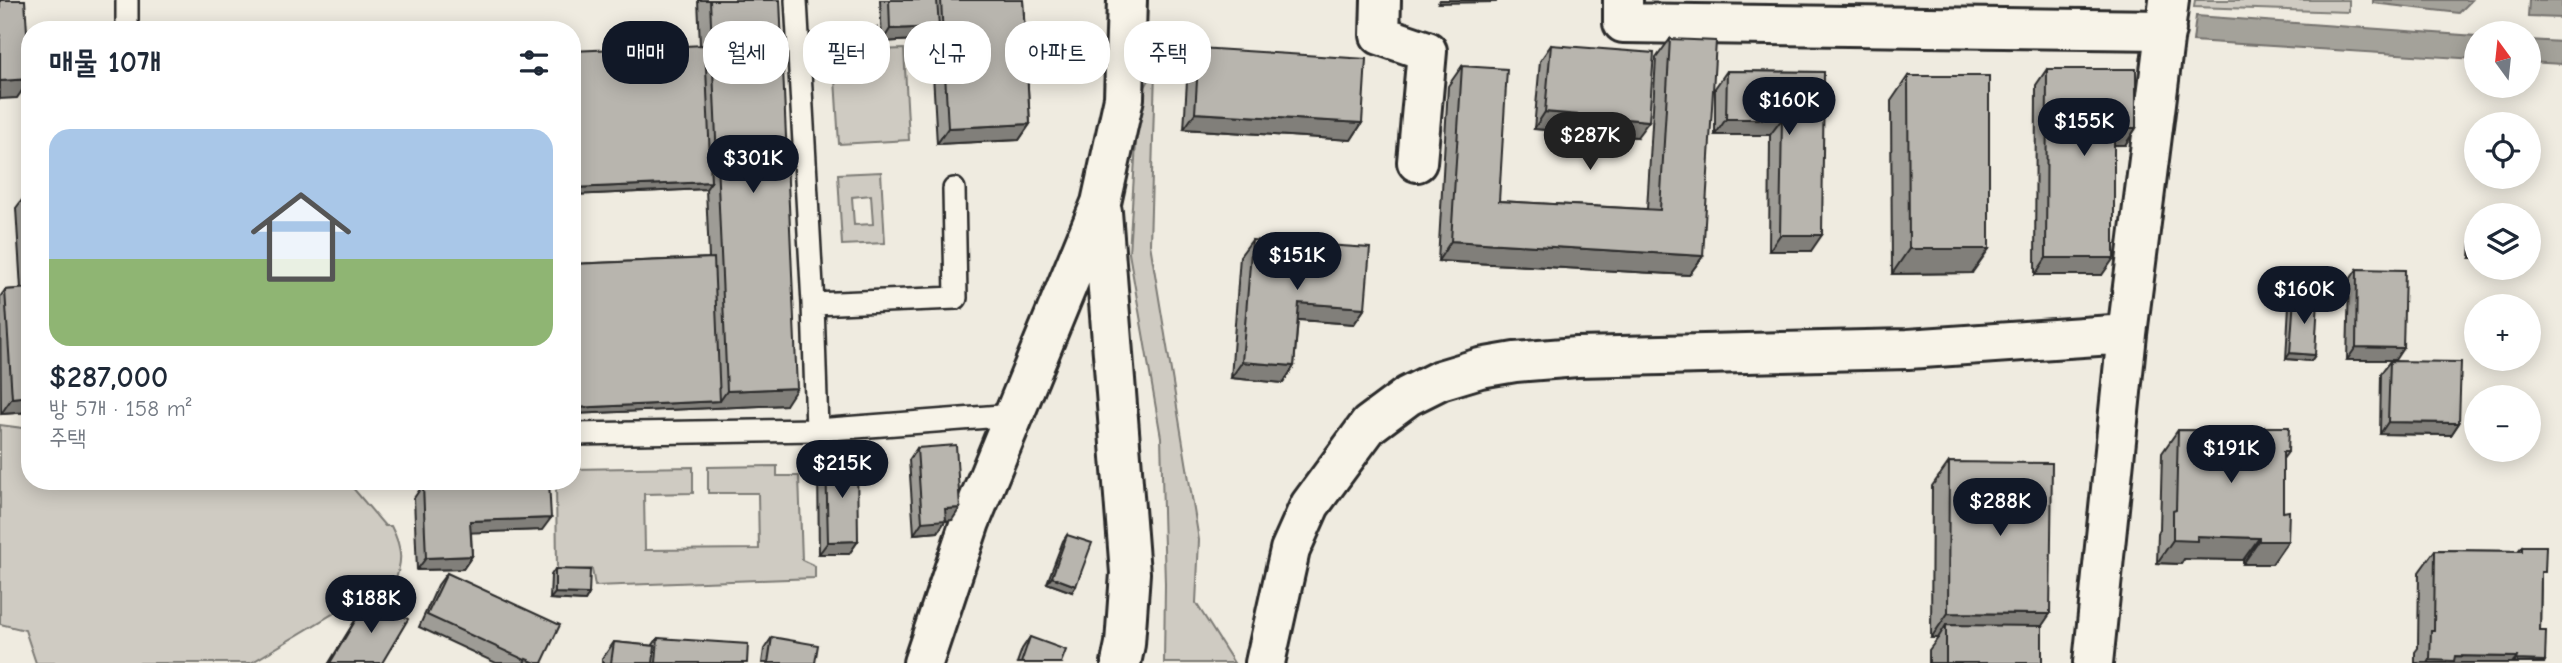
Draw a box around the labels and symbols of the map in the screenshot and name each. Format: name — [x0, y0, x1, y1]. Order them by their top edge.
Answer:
north arrow — [2464, 21, 2541, 98]
pin: $160K — [1740, 78, 1838, 137]
pin: $155K — [2035, 99, 2133, 158]
pin: $287K — [1541, 113, 1639, 172]
pin: $301K — [704, 136, 802, 195]
pin: $151K — [1248, 232, 1346, 292]
pin: $160K — [2255, 266, 2353, 326]
pin: $191K — [2182, 426, 2280, 485]
pin: $215K — [793, 440, 891, 500]
pin: $288K — [1951, 478, 2049, 538]
pin: $188K — [322, 576, 420, 635]

